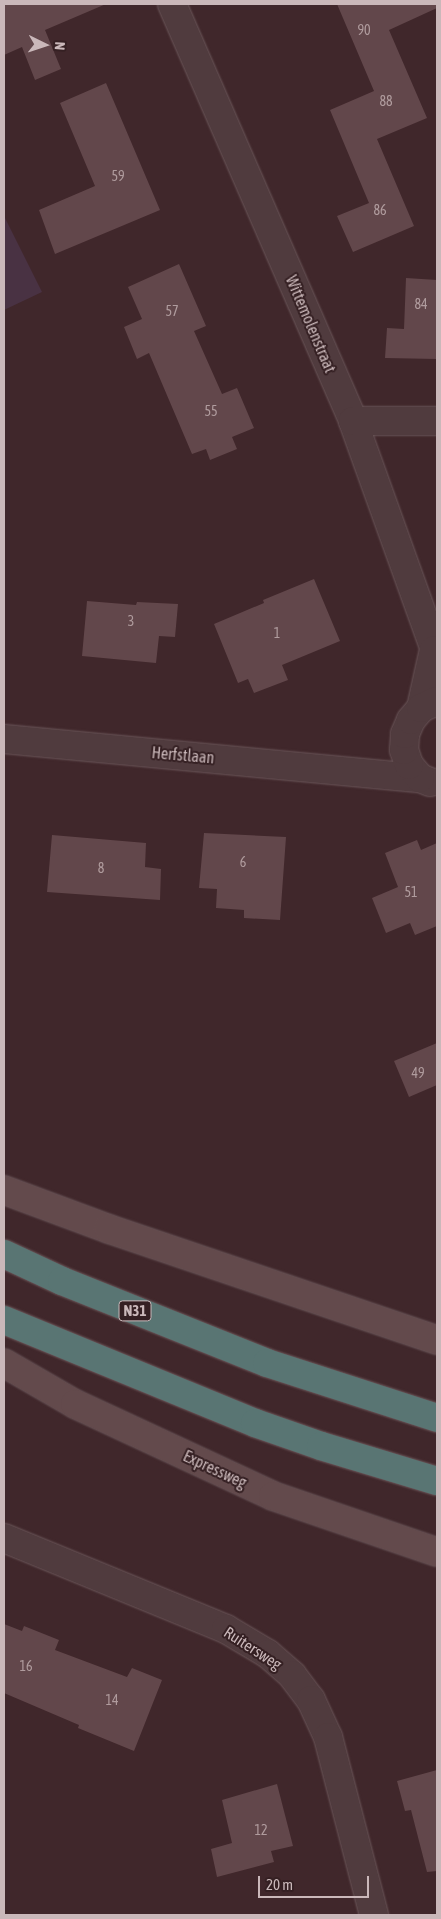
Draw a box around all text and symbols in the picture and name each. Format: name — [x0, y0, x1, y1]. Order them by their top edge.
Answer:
north arrow — [20, 20, 70, 70]
house number: 90 — [357, 22, 371, 38]
text: N — [52, 41, 68, 51]
house number: 88 — [379, 93, 393, 109]
house number: 59 — [111, 168, 125, 184]
house number: 86 — [373, 202, 387, 218]
street label: Wittemolenstraat — [282, 272, 340, 376]
house number: 84 — [414, 296, 428, 312]
house number: 57 — [165, 303, 179, 319]
house number: 55 — [204, 403, 218, 419]
house number: 3 — [128, 613, 134, 629]
house number: 1 — [274, 625, 280, 641]
street label: Herfstlaan — [151, 743, 215, 767]
house number: 6 — [240, 854, 246, 870]
house number: 8 — [98, 860, 104, 876]
house number: 51 — [404, 884, 418, 900]
house number: 49 — [411, 1065, 425, 1081]
road number: N31 — [118, 1298, 152, 1324]
street label: Expressweg — [180, 1446, 250, 1492]
street label: Ruitersweg — [221, 1622, 285, 1674]
house number: 16 — [19, 1658, 33, 1674]
house number: 14 — [105, 1692, 119, 1708]
house number: 12 — [254, 1822, 268, 1838]
scale bar — [261, 1866, 372, 1898]
text: 20 m — [266, 1876, 293, 1893]

